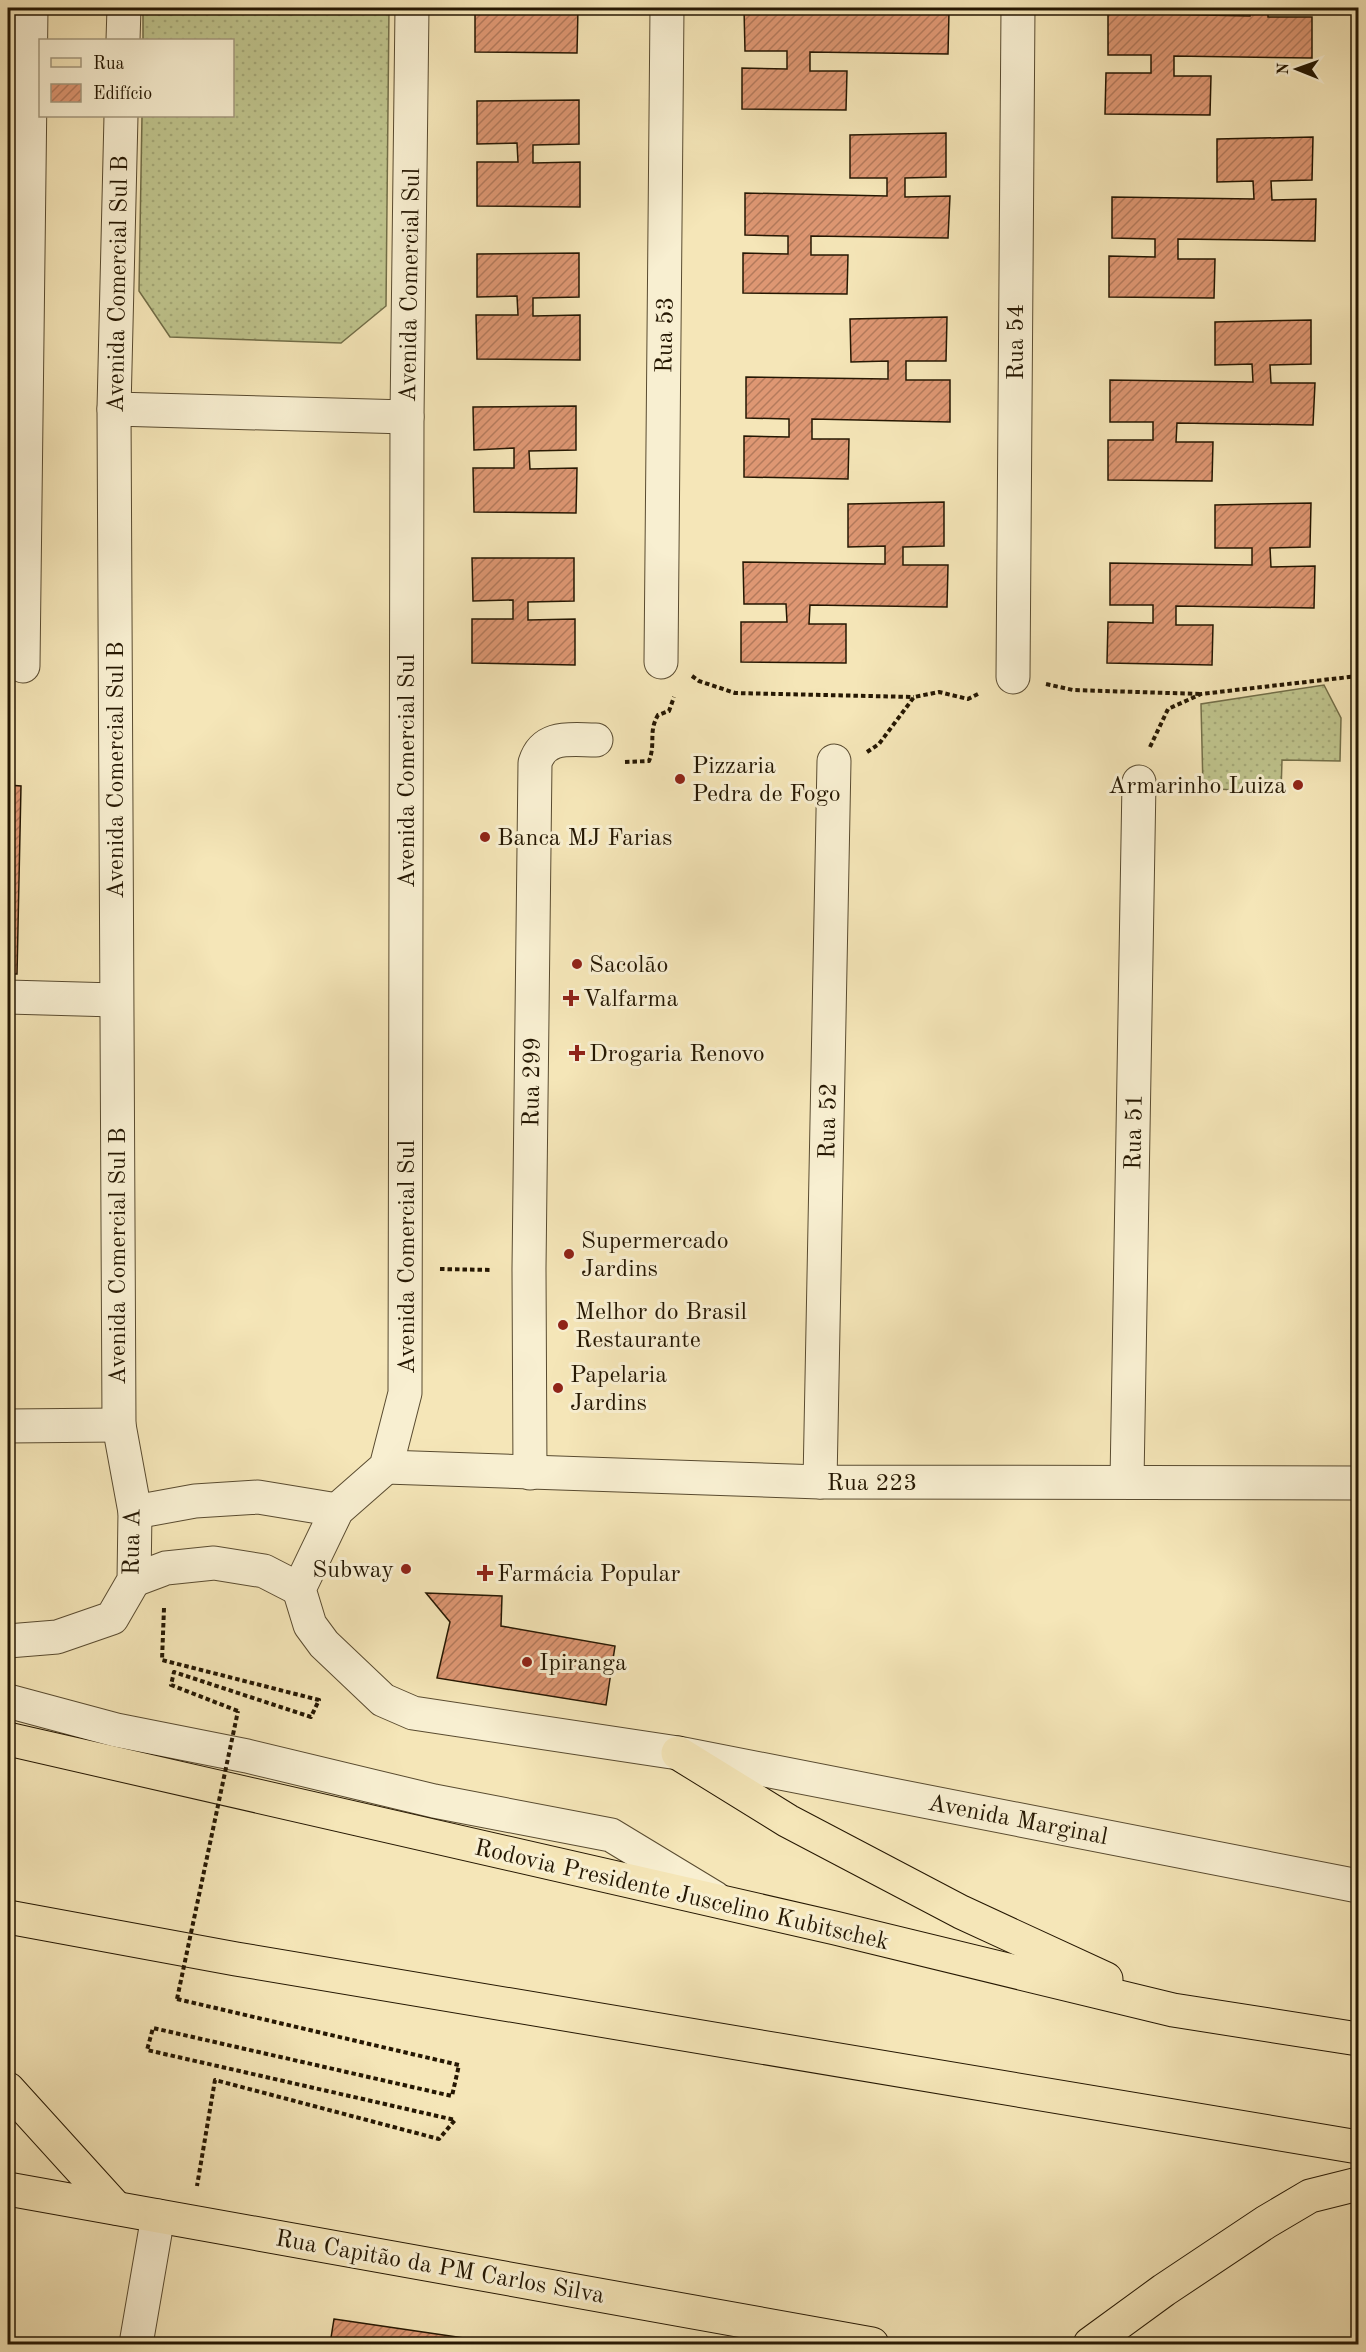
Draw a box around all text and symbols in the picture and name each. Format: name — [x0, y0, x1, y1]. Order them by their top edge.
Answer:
legend — [39, 39, 234, 117]
north arrow — [1267, 39, 1327, 99]
text: Rua — [93, 55, 124, 73]
text: N — [1276, 62, 1292, 75]
text: Edifício — [93, 85, 152, 103]
street label: Avenida Comercial Sul B — [105, 155, 133, 413]
street label: Avenida Comercial Sul — [397, 168, 425, 402]
street label: Rua 53 — [653, 297, 679, 373]
street label: Rua 54 — [1005, 304, 1029, 380]
street label: Avenida Comercial Sul B — [105, 641, 129, 899]
street label: Avenida Comercial Sul — [396, 654, 420, 888]
place label: Pizzaria Pedra de Fogo — [692, 755, 841, 807]
marker: Pizzaria Pedra de Fogo — [673, 772, 687, 786]
place label: Armarinho Luiza — [1108, 775, 1286, 799]
marker: Armarinho Luiza — [1291, 778, 1305, 792]
place label: Banca MJ Farias — [497, 827, 672, 851]
marker: Banca MJ Farias — [478, 830, 492, 844]
place label: Sacolão — [589, 954, 668, 978]
marker: Sacolão — [570, 957, 584, 971]
place label: Valfarma — [583, 988, 679, 1012]
marker: Valfarma — [564, 991, 578, 1005]
street label: Rua 299 — [520, 1037, 546, 1127]
place label: Drogaria Renovo — [589, 1043, 765, 1067]
marker: Drogaria Renovo — [570, 1046, 584, 1060]
street label: Rua 52 — [816, 1083, 842, 1159]
street label: Rua 51 — [1122, 1094, 1148, 1170]
street label: Avenida Comercial Sul B — [107, 1127, 131, 1385]
street label: Avenida Comercial Sul — [396, 1140, 420, 1374]
place label: Supermercado Jardins — [581, 1230, 729, 1282]
marker: Supermercado Jardins — [562, 1247, 576, 1261]
place label: Melhor do Brasil Restaurante — [575, 1301, 747, 1353]
marker: Melhor do Brasil Restaurante — [556, 1318, 570, 1332]
place label: Papelaria Jardins — [570, 1364, 667, 1416]
marker: Papelaria Jardins — [551, 1381, 565, 1395]
street label: Rua 223 — [827, 1472, 917, 1496]
street label: Rua A — [120, 1508, 146, 1576]
place label: Subway — [312, 1559, 394, 1583]
marker: Subway — [399, 1562, 413, 1576]
place label: Farmácia Popular — [497, 1563, 680, 1587]
marker: Farmácia Popular — [478, 1566, 492, 1580]
place label: Ipiranga — [539, 1652, 627, 1676]
marker: Ipiranga — [520, 1655, 534, 1669]
street label: Avenida Marginal — [926, 1792, 1109, 1850]
street label: Rodovia Presidente Juscelino Kubitschek — [472, 1836, 891, 1955]
street label: Rua Capitão da PM Carlos Silva — [273, 2227, 606, 2309]

